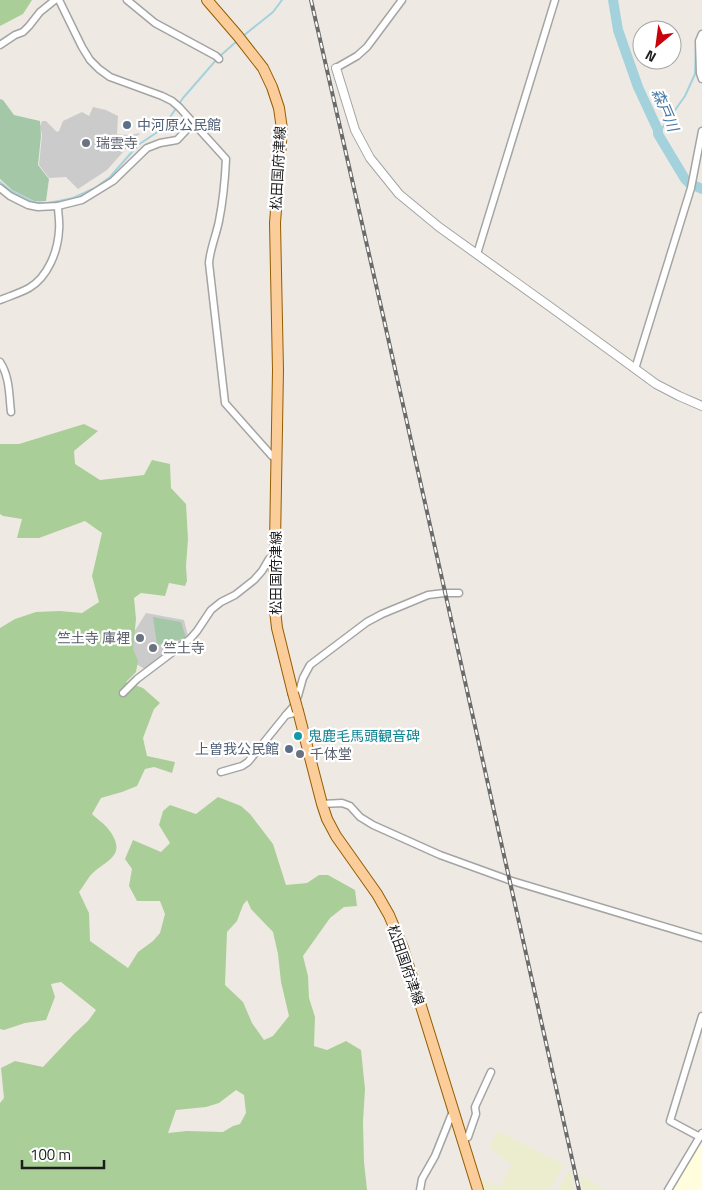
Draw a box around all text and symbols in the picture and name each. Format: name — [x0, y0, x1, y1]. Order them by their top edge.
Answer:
north arrow — [632, 20, 682, 70]
text: N — [641, 45, 660, 68]
water label: 森戸川 — [646, 85, 686, 137]
place label: 中河原公民館 — [137, 114, 221, 135]
marker: 中河原公民館 — [121, 119, 133, 131]
street label: 松田国府津線 — [265, 125, 290, 210]
place label: 瑞雲寺 — [96, 132, 138, 153]
marker: 瑞雲寺 — [80, 137, 92, 149]
street label: 松田国府津線 — [265, 531, 286, 615]
place label: 竺土寺 庫裡 — [57, 627, 130, 648]
marker: 竺土寺 庫裡 — [134, 632, 146, 644]
place label: 竺土寺 — [163, 637, 205, 658]
marker: 竺土寺 — [147, 642, 159, 654]
place label: 鬼鹿毛馬頭観音碑 — [308, 725, 420, 746]
marker: 鬼鹿毛馬頭観音碑 — [292, 730, 304, 742]
place label: 上曽我公民館 — [195, 738, 279, 759]
marker: 上曽我公民館 — [283, 743, 295, 755]
place label: 千体堂 — [310, 743, 352, 764]
marker: 千体堂 — [294, 748, 306, 760]
street label: 松田国府津線 — [383, 922, 430, 1008]
scale bar — [22, 1138, 105, 1170]
text: 100 m — [30, 1143, 71, 1166]

